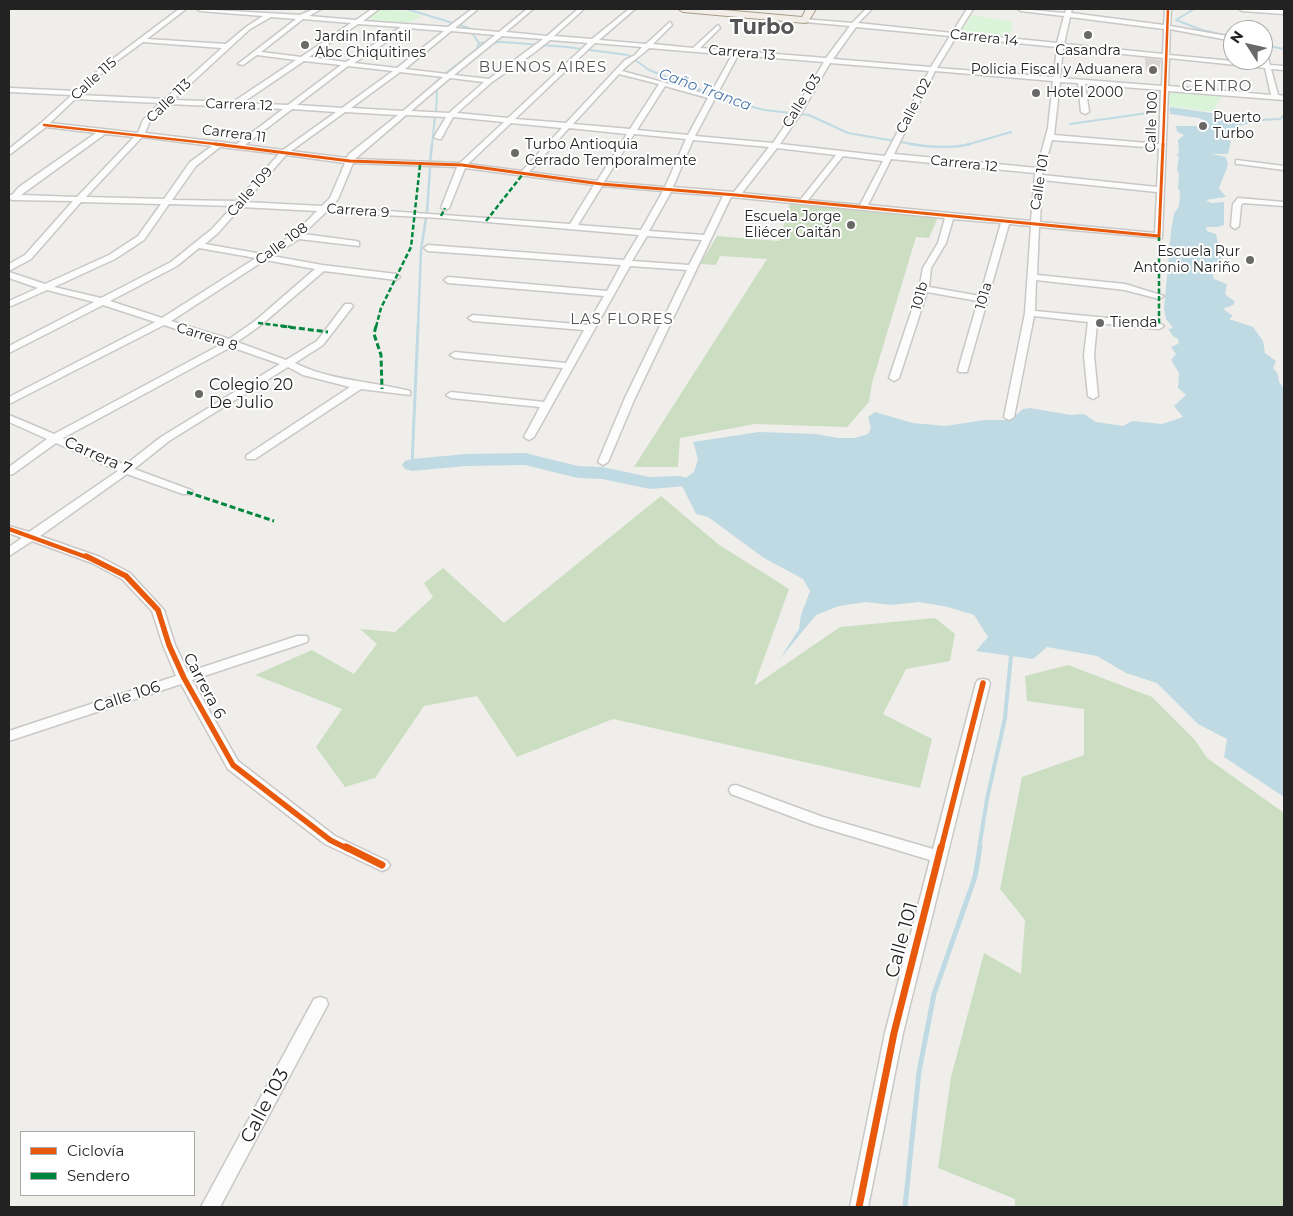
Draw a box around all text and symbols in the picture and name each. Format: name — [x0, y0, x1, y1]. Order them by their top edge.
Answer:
district label: Turbo — [730, 15, 794, 41]
north arrow — [1223, 20, 1273, 70]
street label: Carrera 14 — [949, 26, 1019, 50]
text: N — [1226, 27, 1247, 47]
place label: Jardin Infantil Abc Chiquitines — [315, 29, 426, 62]
marker: Casandra — [1082, 29, 1094, 41]
marker: Jardin Infantil Abc Chiquitines — [299, 39, 311, 51]
street label: Carrera 13 — [708, 42, 776, 64]
place label: Casandra — [1055, 43, 1121, 59]
street label: Calle 115 — [68, 54, 120, 104]
district label: BUENOS AIRES — [477, 59, 609, 77]
place label: Policia Fiscal y Aduanera — [971, 62, 1143, 78]
marker: Policia Fiscal y Aduanera — [1147, 64, 1159, 76]
water label: Caño Tranca — [656, 65, 754, 115]
street label: Calle 103 — [779, 71, 825, 131]
street label: Calle 102 — [893, 75, 935, 137]
street label: Calle 113 — [143, 76, 195, 126]
district label: CENTRO — [1181, 78, 1253, 96]
place label: Hotel 2000 — [1046, 85, 1123, 101]
marker: Hotel 2000 — [1030, 87, 1042, 99]
street label: Calle 100 — [1143, 91, 1161, 153]
street label: Carrera 12 — [205, 95, 273, 115]
place label: Puerto Turbo — [1213, 110, 1261, 142]
marker: Puerto Turbo — [1197, 120, 1209, 132]
street label: Carrera 11 — [201, 122, 267, 146]
place label: Turbo Antioquia Cerrado Temporalmente — [525, 137, 696, 170]
marker: Turbo Antioquia Cerrado Temporalmente — [509, 147, 521, 159]
street label: Carrera 12 — [930, 152, 998, 176]
street label: Calle 101 — [1027, 152, 1053, 212]
street label: Calle 109 — [224, 164, 276, 220]
street label: Carrera 9 — [326, 200, 390, 222]
place label: Escuela Jorge Eliécer Gaitán — [744, 209, 841, 242]
street label: Calle 108 — [252, 219, 312, 269]
marker: Escuela Jorge Eliécer Gaitán — [845, 219, 857, 231]
place label: Escuela Rur Antonio Nariño — [1133, 244, 1240, 276]
marker: Escuela Rur Antonio Nariño — [1244, 254, 1256, 266]
street label: 101b — [908, 280, 932, 312]
street label: 101a — [972, 280, 996, 312]
district label: LAS FLORES — [569, 311, 675, 329]
place label: Tienda — [1110, 315, 1157, 331]
marker: Tienda — [1094, 317, 1106, 329]
street label: Carrera 8 — [174, 319, 240, 355]
place label: Colegio 20 De Julio — [209, 375, 293, 413]
marker: Colegio 20 De Julio — [193, 388, 205, 400]
street label: Carrera 7 — [61, 433, 135, 479]
street label: Carrera 6 — [179, 650, 229, 722]
street label: Calle 106 — [91, 677, 163, 717]
street label: Calle 101 — [881, 900, 923, 980]
street label: Calle 103 — [236, 1065, 294, 1147]
legend — [20, 1131, 195, 1196]
text: Ciclovía — [67, 1141, 124, 1160]
text: Sendero — [67, 1166, 130, 1185]

